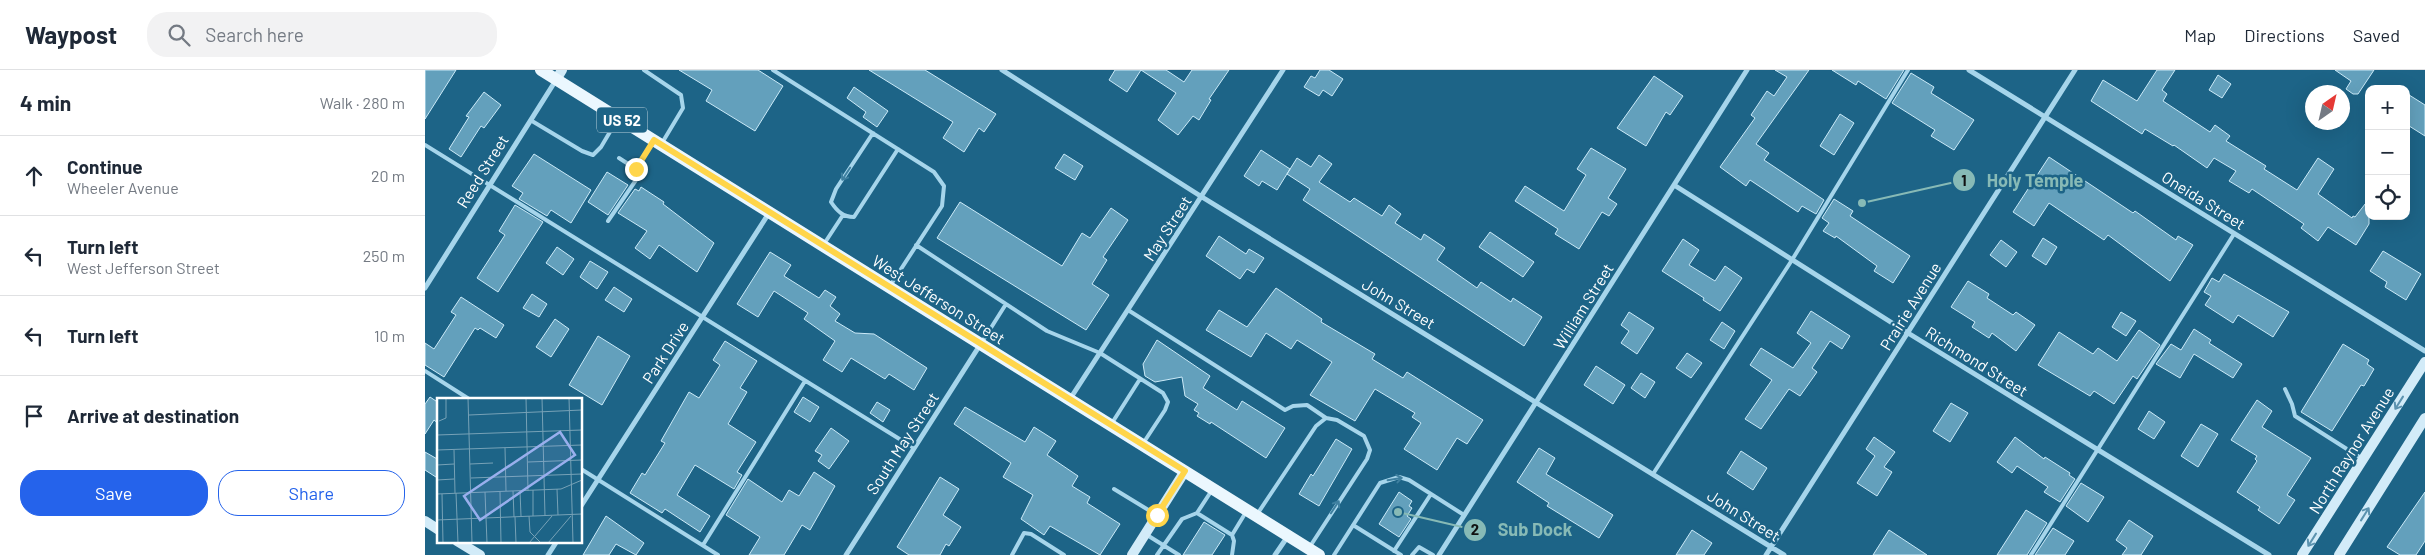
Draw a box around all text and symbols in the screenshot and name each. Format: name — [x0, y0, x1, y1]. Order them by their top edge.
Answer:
search box — [147, 12, 497, 57]
text: Waypost — [25, 20, 117, 49]
icon: search — [165, 21, 193, 49]
text: Search here — [205, 23, 304, 46]
text: Map — [2184, 24, 2216, 46]
text: Directions — [2244, 24, 2325, 46]
text: Saved — [2353, 24, 2400, 46]
north arrow — [2305, 85, 2350, 130]
map controls — [2365, 85, 2410, 220]
button: + — [2365, 85, 2410, 130]
text: 4 min — [20, 90, 71, 115]
text: Walk · 280 m — [320, 93, 405, 112]
road number: US 52 — [597, 108, 647, 132]
button: − — [2365, 130, 2410, 175]
street label: Reed Street — [452, 131, 512, 211]
text: Continue — [67, 155, 143, 178]
route end — [625, 158, 648, 181]
icon: ahead — [20, 162, 48, 190]
callout: Holy Temple — [1952, 164, 2093, 197]
text: 20 m — [371, 166, 405, 185]
one-way arrow — [841, 166, 851, 180]
street label: Oneida Street — [2159, 167, 2249, 233]
text: Holy Temple — [1987, 169, 2084, 191]
text: 1 — [1961, 171, 1967, 189]
button: locate — [2365, 175, 2410, 220]
text: Wheeler Avenue — [67, 178, 179, 197]
street label: May Street — [1139, 192, 1195, 264]
text: Turn left — [67, 235, 138, 258]
icon: left — [20, 242, 48, 270]
text: 250 m — [363, 246, 405, 265]
street label: West Jefferson Street — [869, 250, 1009, 348]
text: West Jefferson Street — [67, 258, 220, 277]
street label: William Street — [1549, 259, 1617, 353]
street label: Prairie Avenue — [1875, 259, 1945, 353]
street label: John Street — [1359, 274, 1439, 332]
street label: Park Drive — [638, 317, 692, 387]
icon: left — [20, 322, 48, 350]
street label: Richmond Street — [1922, 322, 2032, 400]
text: Turn left — [67, 324, 138, 347]
text: 10 m — [374, 326, 405, 345]
street label: North Raynor Avenue — [2304, 383, 2398, 517]
street label: South May Street — [862, 388, 942, 498]
one-way arrow — [2394, 396, 2404, 410]
inset map — [437, 398, 583, 542]
icon: arrive — [20, 402, 48, 430]
text: Arrive at destination — [67, 404, 239, 427]
button: Save — [20, 470, 208, 516]
button: Share — [218, 470, 405, 516]
one-way arrow — [1387, 474, 1403, 484]
street label: John Street — [1704, 485, 1784, 545]
one-way arrow — [1331, 501, 1341, 515]
route start — [1146, 504, 1169, 527]
one-way arrow — [2360, 507, 2370, 521]
callout: Sub Dock — [1463, 514, 1583, 547]
text: Sub Dock — [1498, 518, 1573, 540]
text: 2 — [1471, 520, 1479, 538]
one-way arrow — [2306, 533, 2316, 547]

